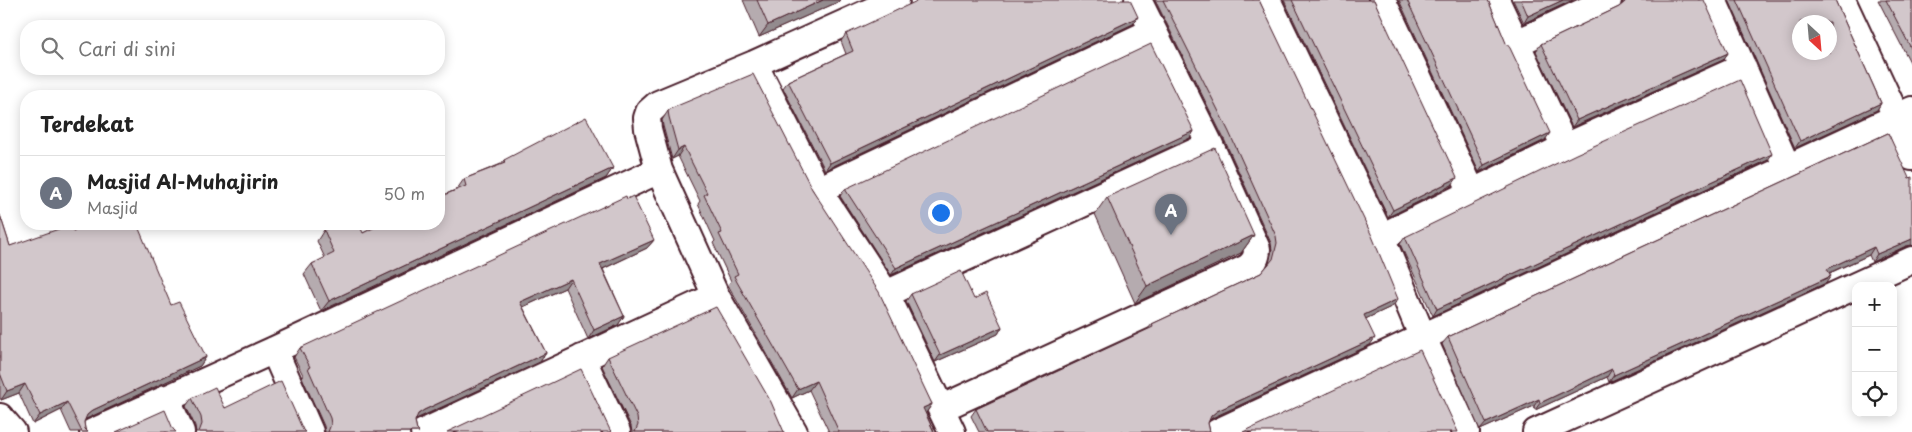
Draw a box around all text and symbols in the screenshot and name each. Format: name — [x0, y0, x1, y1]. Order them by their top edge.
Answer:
north arrow — [1792, 15, 1837, 60]
search box — [20, 20, 445, 75]
icon: search — [38, 34, 66, 62]
text: Cari di sini — [78, 34, 176, 62]
text: Terdekat — [40, 107, 134, 139]
text: Masjid Al-Muhajirin — [87, 167, 279, 195]
text: A — [50, 181, 62, 205]
text: 50 m — [384, 181, 425, 205]
pin: A — [1155, 194, 1187, 235]
text: Masjid — [87, 195, 138, 219]
your location — [928, 200, 954, 226]
map controls — [1852, 282, 1897, 417]
button: + — [1852, 282, 1897, 327]
button: − — [1852, 327, 1897, 372]
button: locate — [1852, 372, 1897, 417]

